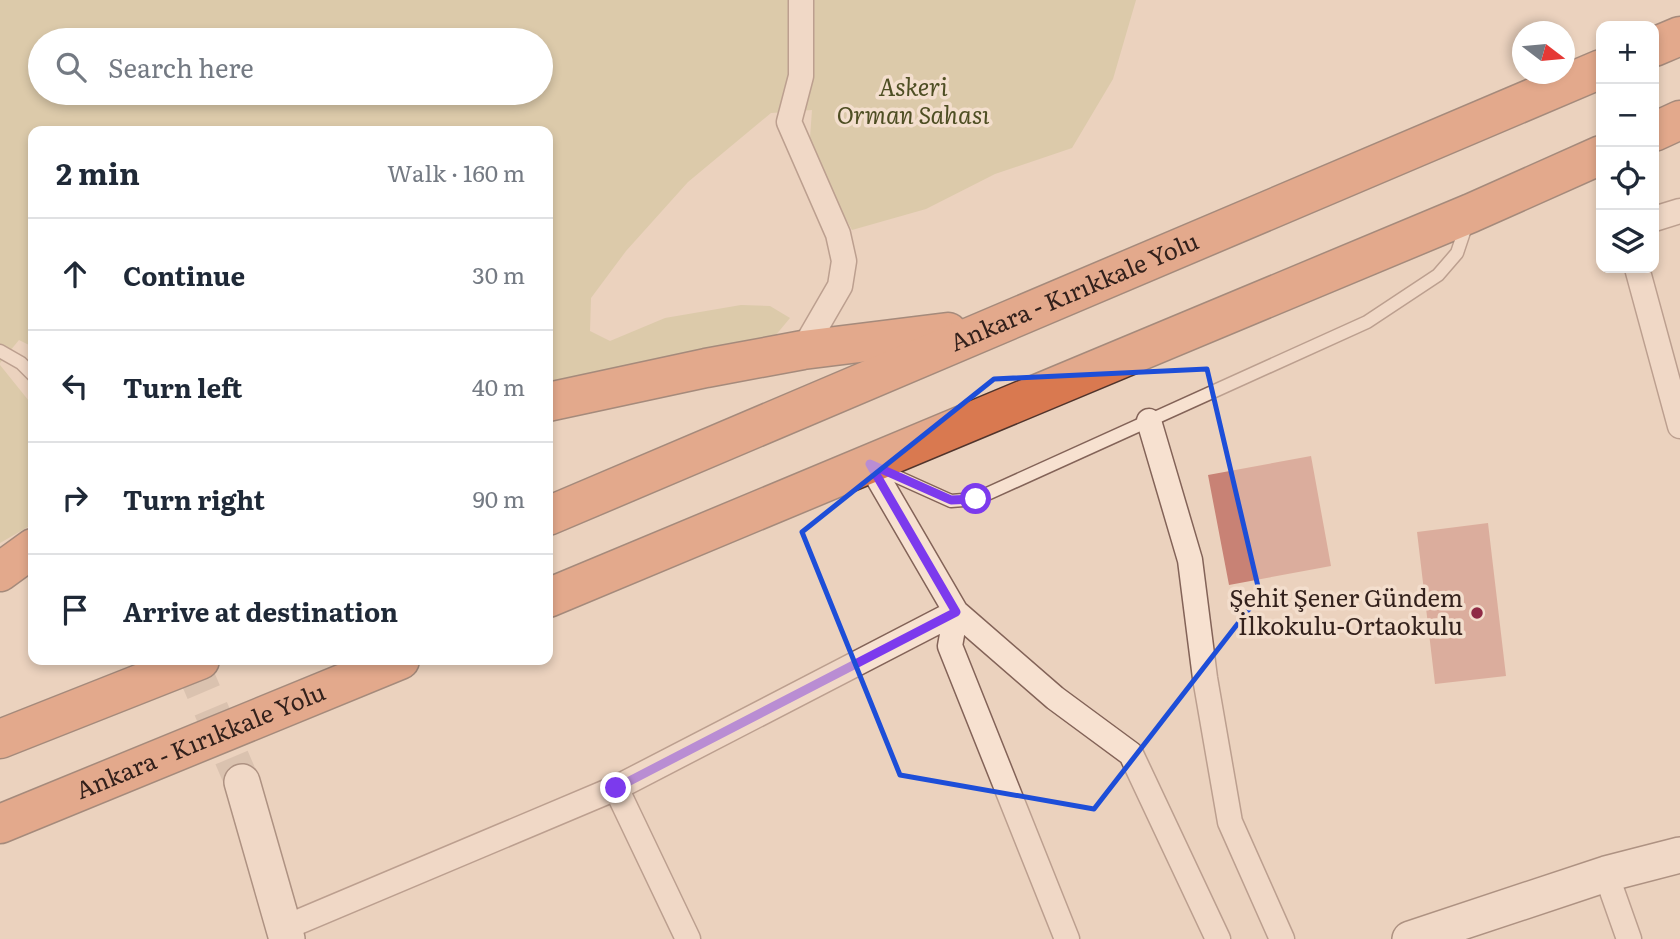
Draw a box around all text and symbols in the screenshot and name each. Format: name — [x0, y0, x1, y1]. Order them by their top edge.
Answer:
north arrow — [1512, 21, 1575, 84]
map controls — [1596, 21, 1659, 273]
button: + — [1596, 21, 1659, 84]
search box — [28, 28, 553, 105]
text: Search here — [108, 47, 254, 86]
icon: search — [52, 48, 90, 86]
park label: Askeri Orman Sahası — [837, 68, 989, 131]
button: − — [1596, 84, 1659, 147]
button: locate — [1596, 147, 1659, 210]
text: 2 min — [56, 150, 140, 194]
text: Walk · 160 m — [387, 155, 525, 189]
button: layers — [1596, 210, 1659, 273]
street label: Ankara - Kırıkkale Yolu — [944, 222, 1203, 358]
icon: ahead — [56, 255, 94, 293]
text: Continue — [123, 255, 245, 294]
text: 30 m — [472, 257, 525, 291]
icon: left — [56, 367, 94, 405]
text: Turn left — [123, 367, 242, 406]
text: 40 m — [472, 369, 525, 403]
icon: right — [56, 479, 94, 517]
text: Turn right — [123, 479, 265, 518]
text: 90 m — [473, 481, 525, 515]
route start — [960, 483, 991, 514]
place label: Şehit Şener Gündem İlkokulu-Ortaokulu — [1229, 579, 1463, 642]
icon: arrive — [56, 591, 94, 629]
text: Arrive at destination — [123, 591, 398, 630]
marker: Şehit Şener Gündem İlkokulu-Ortaokulu — [1469, 605, 1485, 621]
street label: Ankara - Kırıkkale Yolu — [70, 673, 330, 806]
route end — [600, 772, 631, 803]

